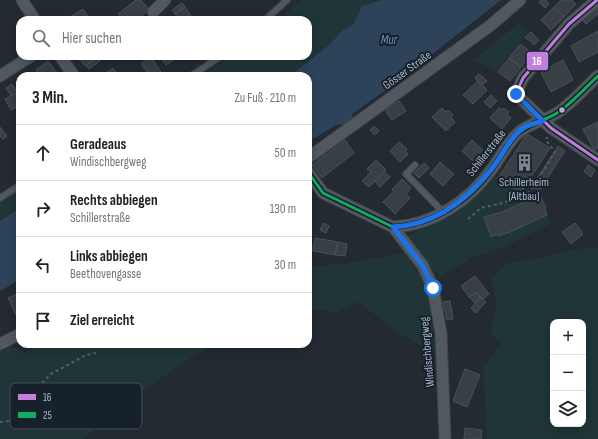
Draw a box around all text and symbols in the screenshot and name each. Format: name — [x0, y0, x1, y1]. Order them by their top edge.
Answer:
search box — [16, 16, 312, 60]
icon: search — [30, 27, 52, 49]
text: Hier suchen — [62, 29, 122, 48]
water label: Mur — [381, 32, 399, 48]
street label: Gösser Straße — [380, 48, 435, 93]
line badge: 16 — [526, 51, 549, 71]
text: 16 — [532, 55, 542, 68]
route end — [507, 85, 525, 103]
text: 3 Min. — [32, 88, 68, 108]
text: Zu Fuß · 210 m — [235, 90, 296, 106]
unlabelled marker — [557, 105, 567, 115]
street label: Schillerstraße — [463, 127, 510, 180]
text: Geradeaus — [70, 135, 126, 154]
icon: ahead — [32, 142, 54, 164]
text: 50 m — [275, 145, 296, 161]
building icon: Schillerheim (Altbau) — [514, 153, 534, 173]
text: Windischbergweg — [70, 154, 146, 170]
place label: Schillerheim (Altbau) — [499, 175, 549, 204]
text: Rechts abbiegen — [70, 191, 158, 210]
icon: right — [32, 198, 54, 220]
text: 130 m — [270, 201, 296, 217]
text: Schillerstraße — [70, 210, 130, 226]
text: Links abbiegen — [70, 247, 148, 266]
icon: left — [32, 254, 54, 276]
text: 30 m — [274, 257, 296, 273]
text: Beethovengasse — [70, 266, 141, 282]
route start — [424, 279, 442, 297]
icon: arrive — [32, 310, 54, 332]
text: Ziel erreicht — [70, 311, 134, 330]
street label: Windischbergweg — [417, 316, 438, 388]
map controls — [550, 319, 586, 427]
button: + — [550, 319, 586, 355]
button: − — [550, 355, 586, 391]
legend — [10, 383, 142, 429]
text: 16 — [43, 391, 52, 404]
button: layers — [550, 391, 586, 427]
text: 25 — [43, 409, 52, 422]

